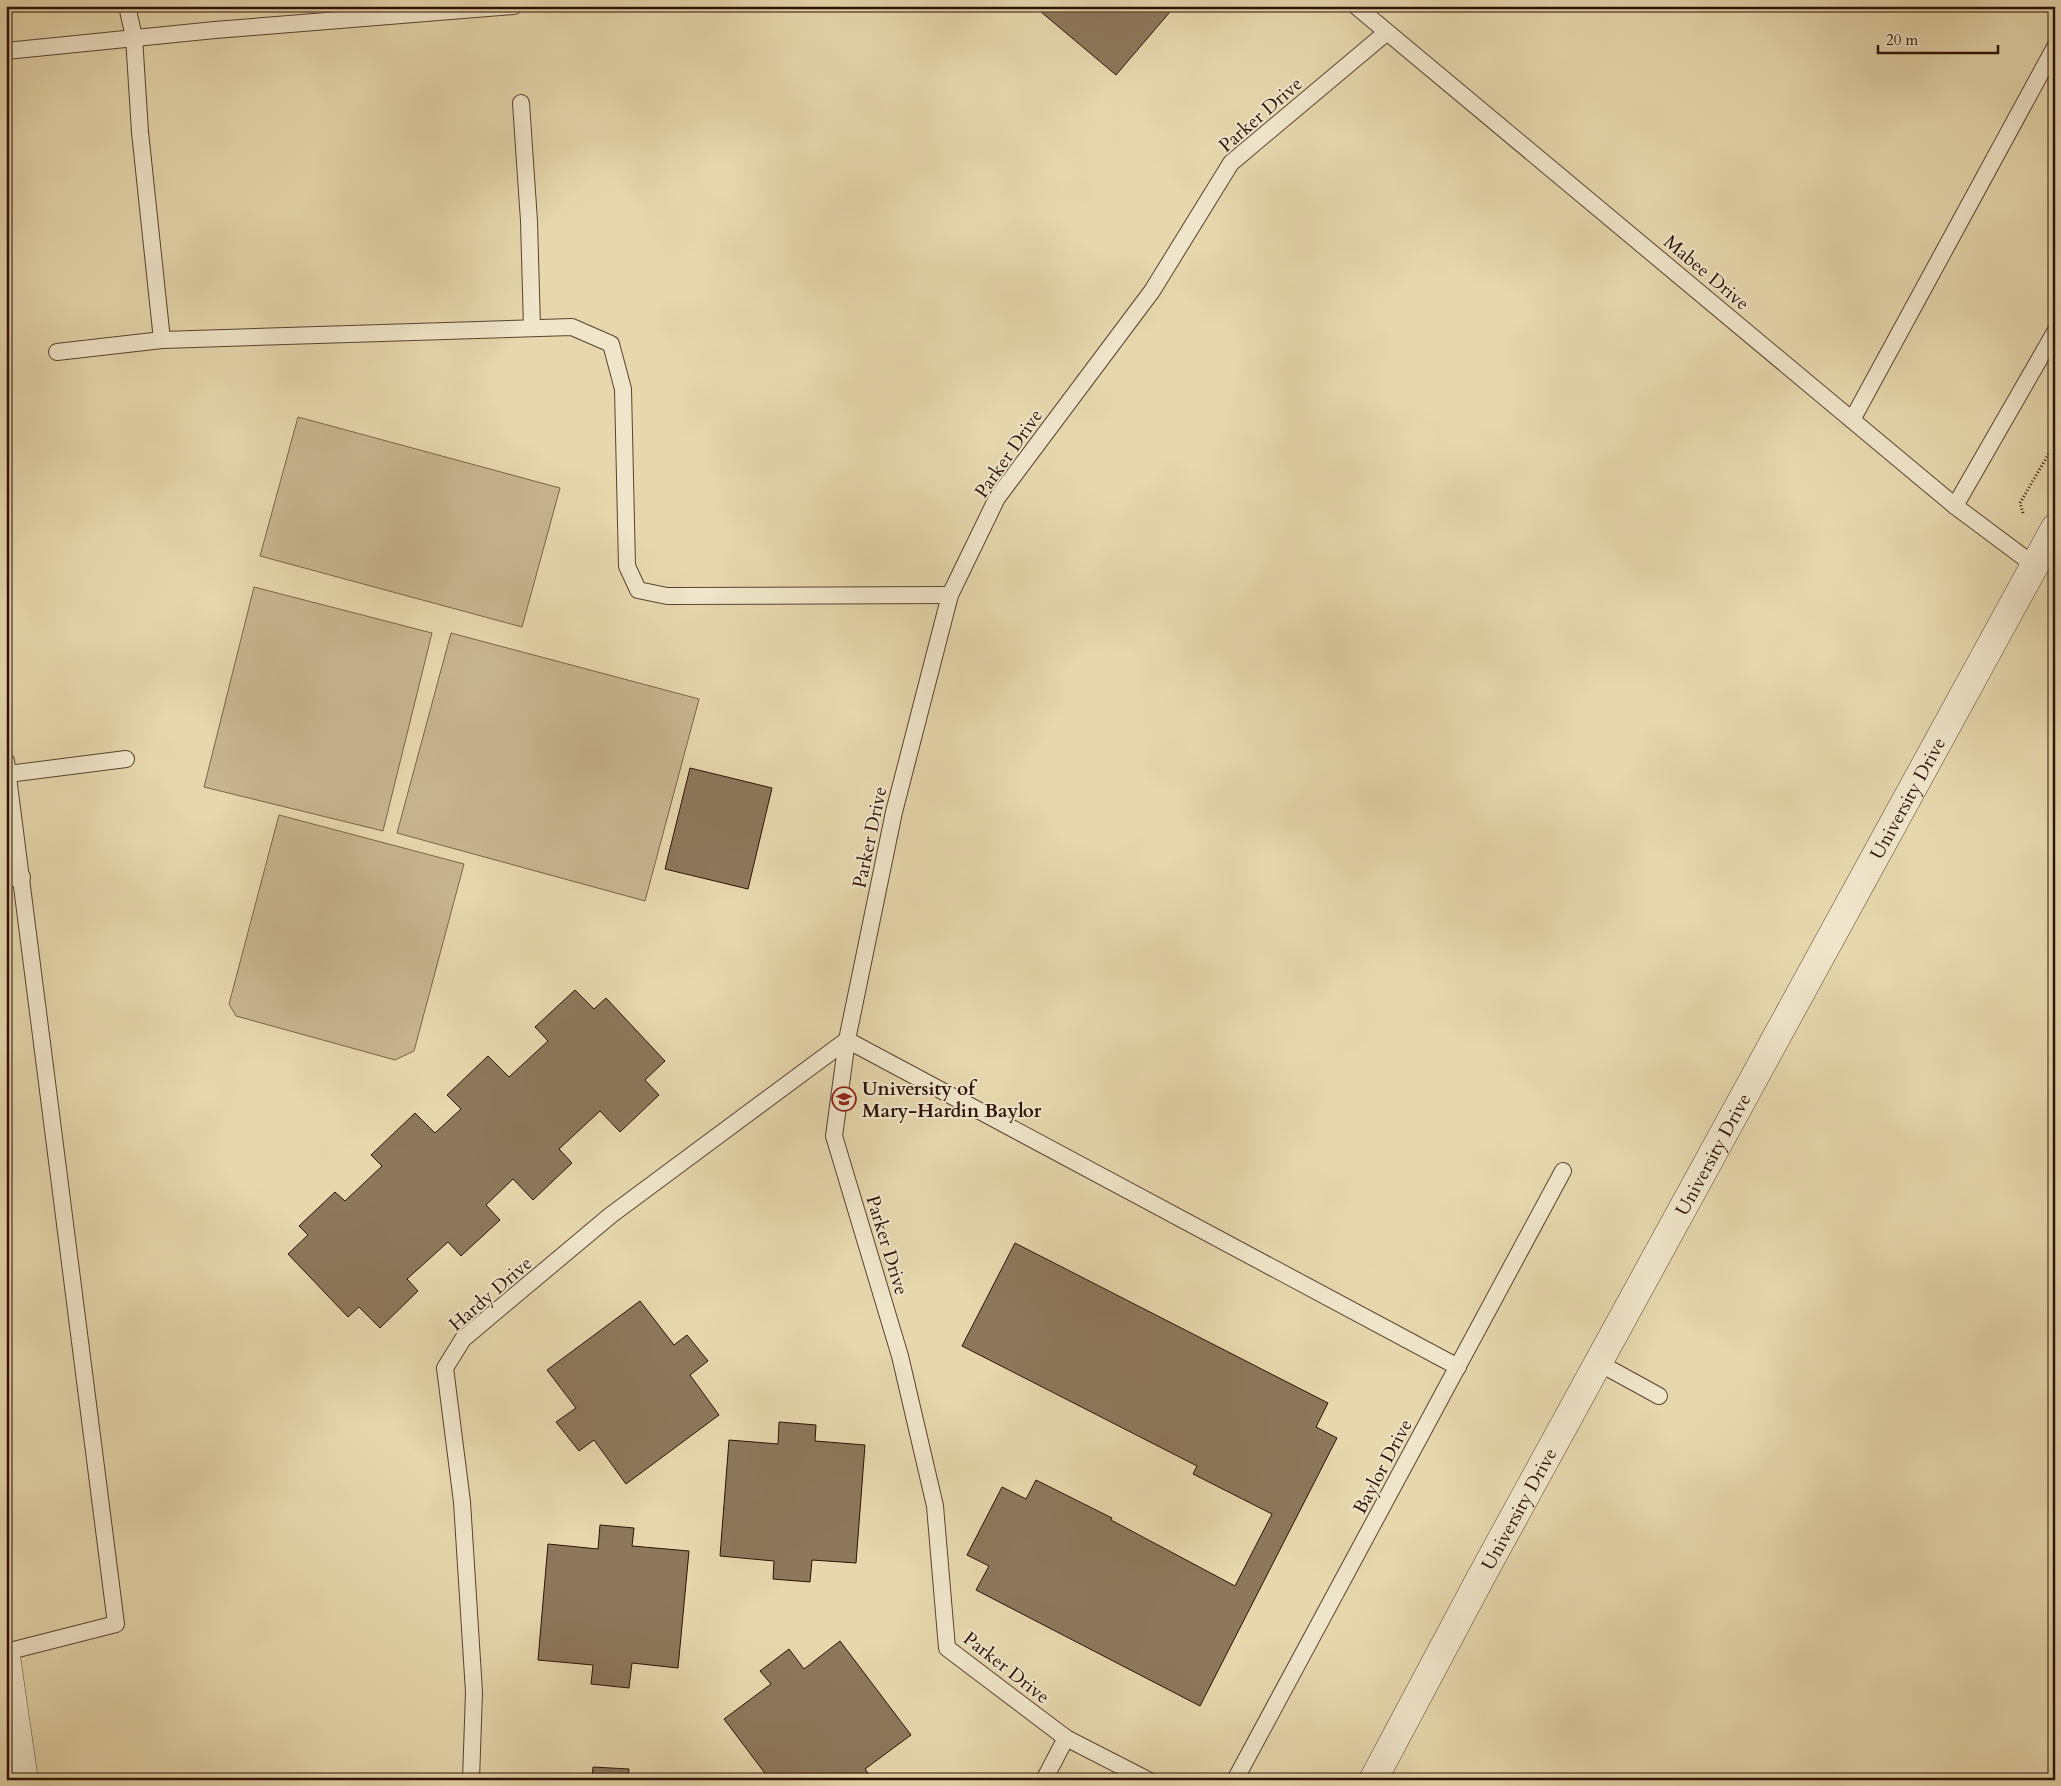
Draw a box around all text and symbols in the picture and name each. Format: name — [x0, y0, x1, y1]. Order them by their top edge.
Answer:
scale bar — [1878, 22, 1998, 54]
text: 20 m — [1886, 30, 1918, 50]
street label: Parker Drive — [1213, 71, 1308, 158]
street label: Mabee Drive — [1658, 229, 1755, 316]
street label: Parker Drive — [969, 404, 1049, 503]
street label: University Drive — [1864, 733, 1952, 864]
street label: Parker Drive — [847, 784, 893, 890]
place label: University of Mary-Hardin Baylor — [862, 1076, 1042, 1124]
school or university icon: University of Mary-Hardin Baylor — [831, 1086, 857, 1112]
street label: University Drive — [1669, 1089, 1757, 1220]
street label: Parker Drive — [860, 1192, 915, 1298]
street label: Hardy Drive — [444, 1250, 538, 1337]
street label: Baylor Drive — [1347, 1414, 1419, 1519]
street label: University Drive — [1475, 1443, 1563, 1575]
street label: Parker Drive — [958, 1626, 1055, 1710]

